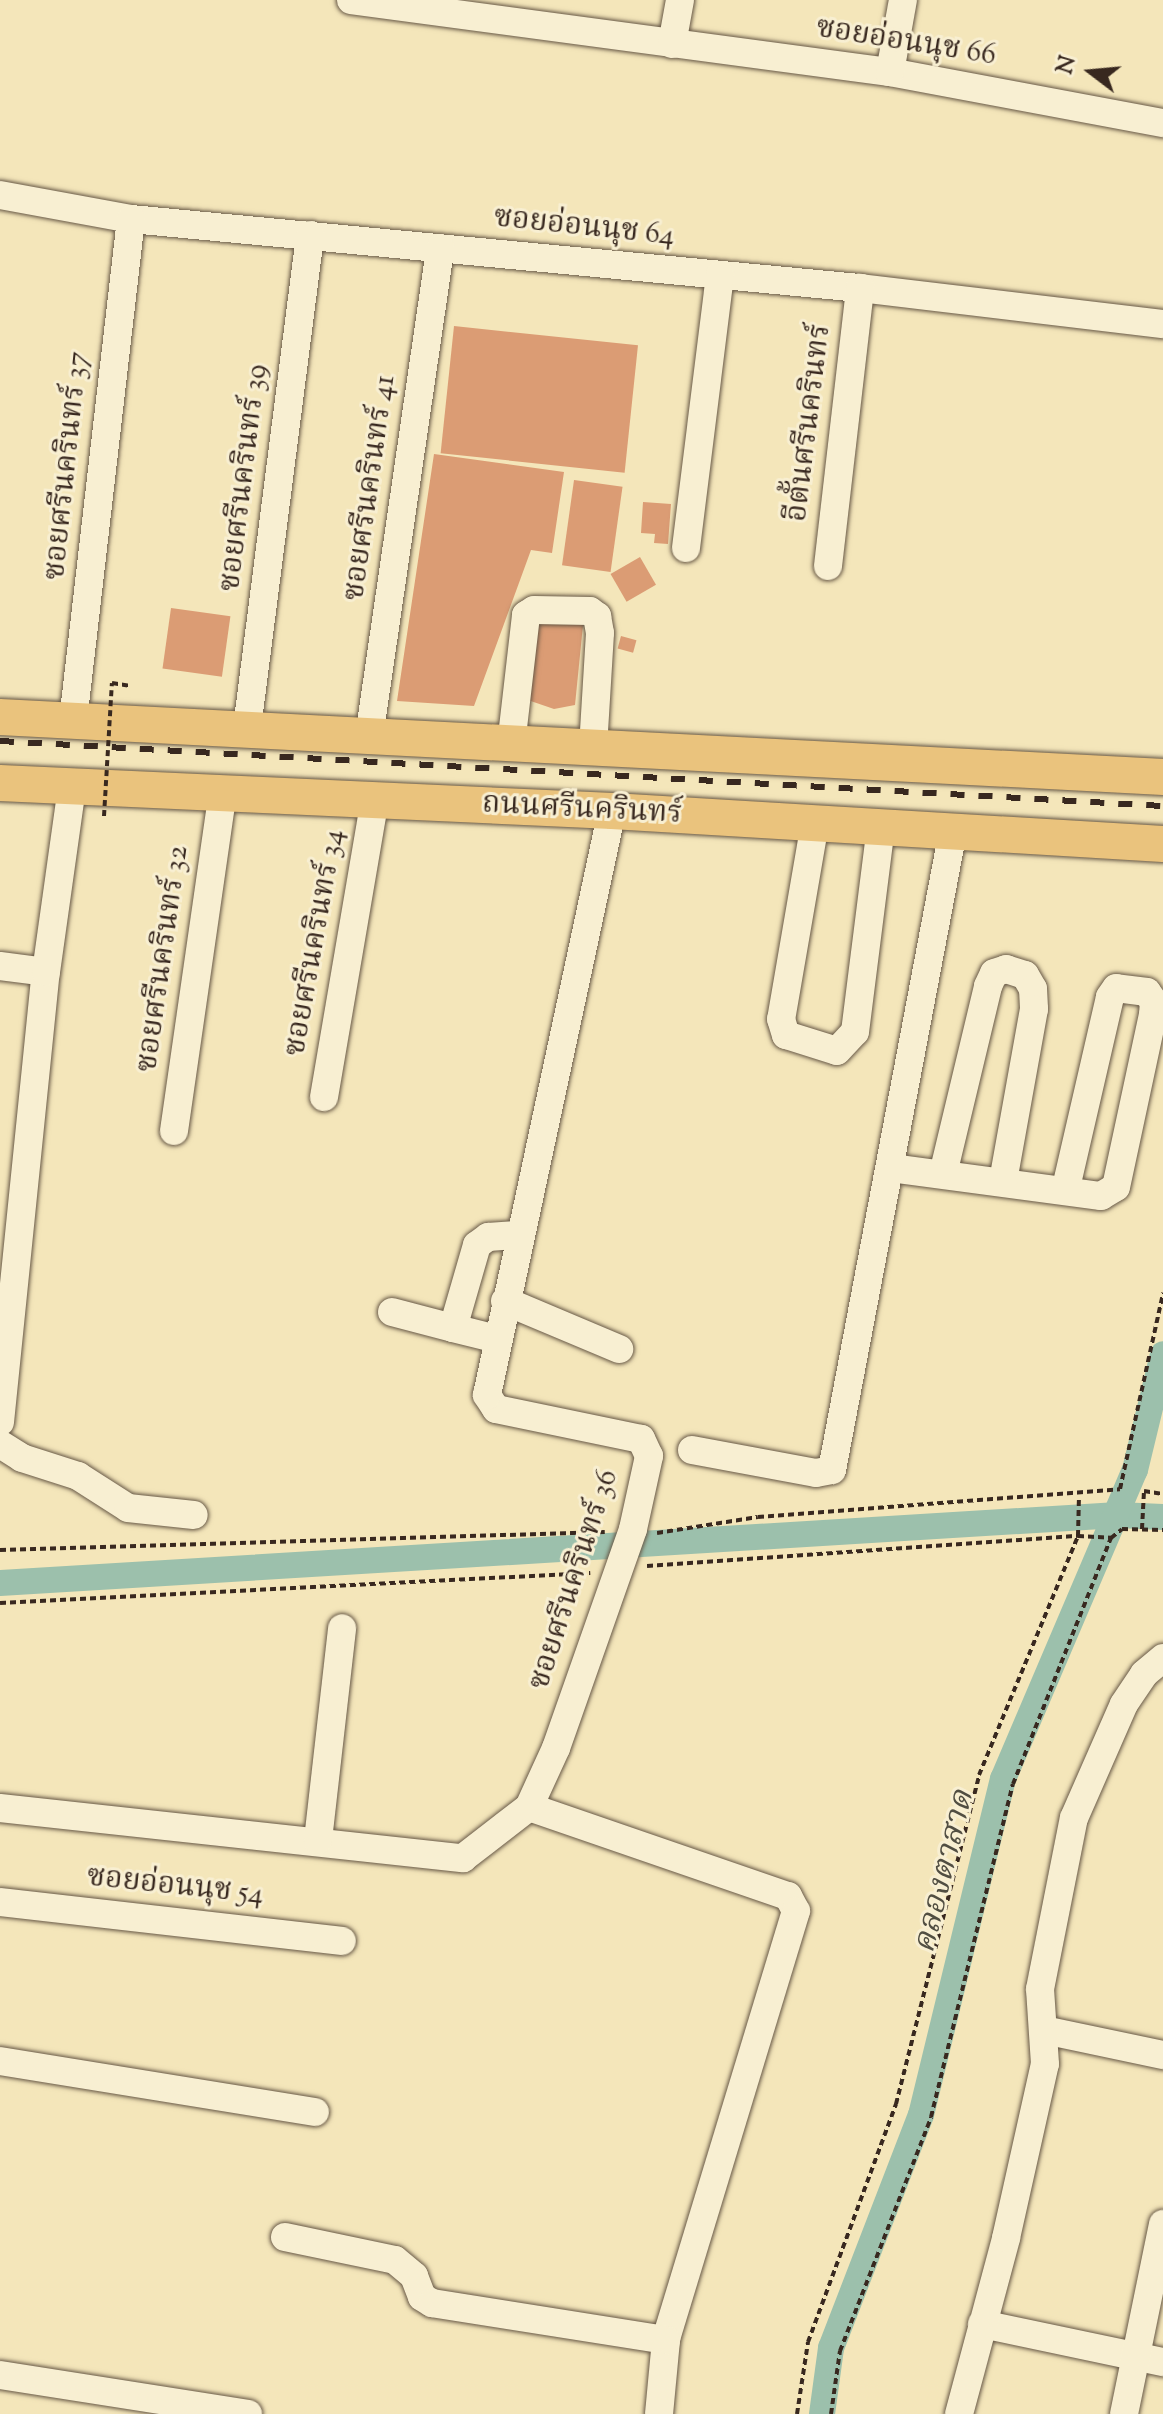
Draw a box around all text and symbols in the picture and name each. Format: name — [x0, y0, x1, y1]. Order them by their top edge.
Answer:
street label: ซอยอ่อนนุช 66 — [813, 11, 999, 75]
north arrow — [1051, 32, 1131, 112]
text: N — [1050, 53, 1086, 78]
street label: ซอยอ่อนนุช 64 — [492, 201, 676, 255]
street label: อีตั้นศรีนครินทร์ — [780, 322, 840, 524]
street label: ซอยศรีนครินทร์ 37 — [38, 350, 98, 582]
street label: ซอยศรีนครินทร์ 39 — [213, 362, 277, 594]
street label: ซอยศรีนครินทร์ 41 — [337, 373, 405, 603]
street label: ถนนศรีนครินทร์ — [481, 787, 683, 833]
street label: ซอยศรีนครินทร์ 34 — [278, 827, 354, 1059]
street label: ซอยศรีนครินทร์ 32 — [130, 843, 198, 1075]
street label: ซอยศรีนครินทร์ 36 — [522, 1465, 628, 1695]
water label: คลองตาสาด — [906, 1787, 984, 1957]
street label: ซอยอ่อนนุช 54 — [85, 1860, 265, 1914]

